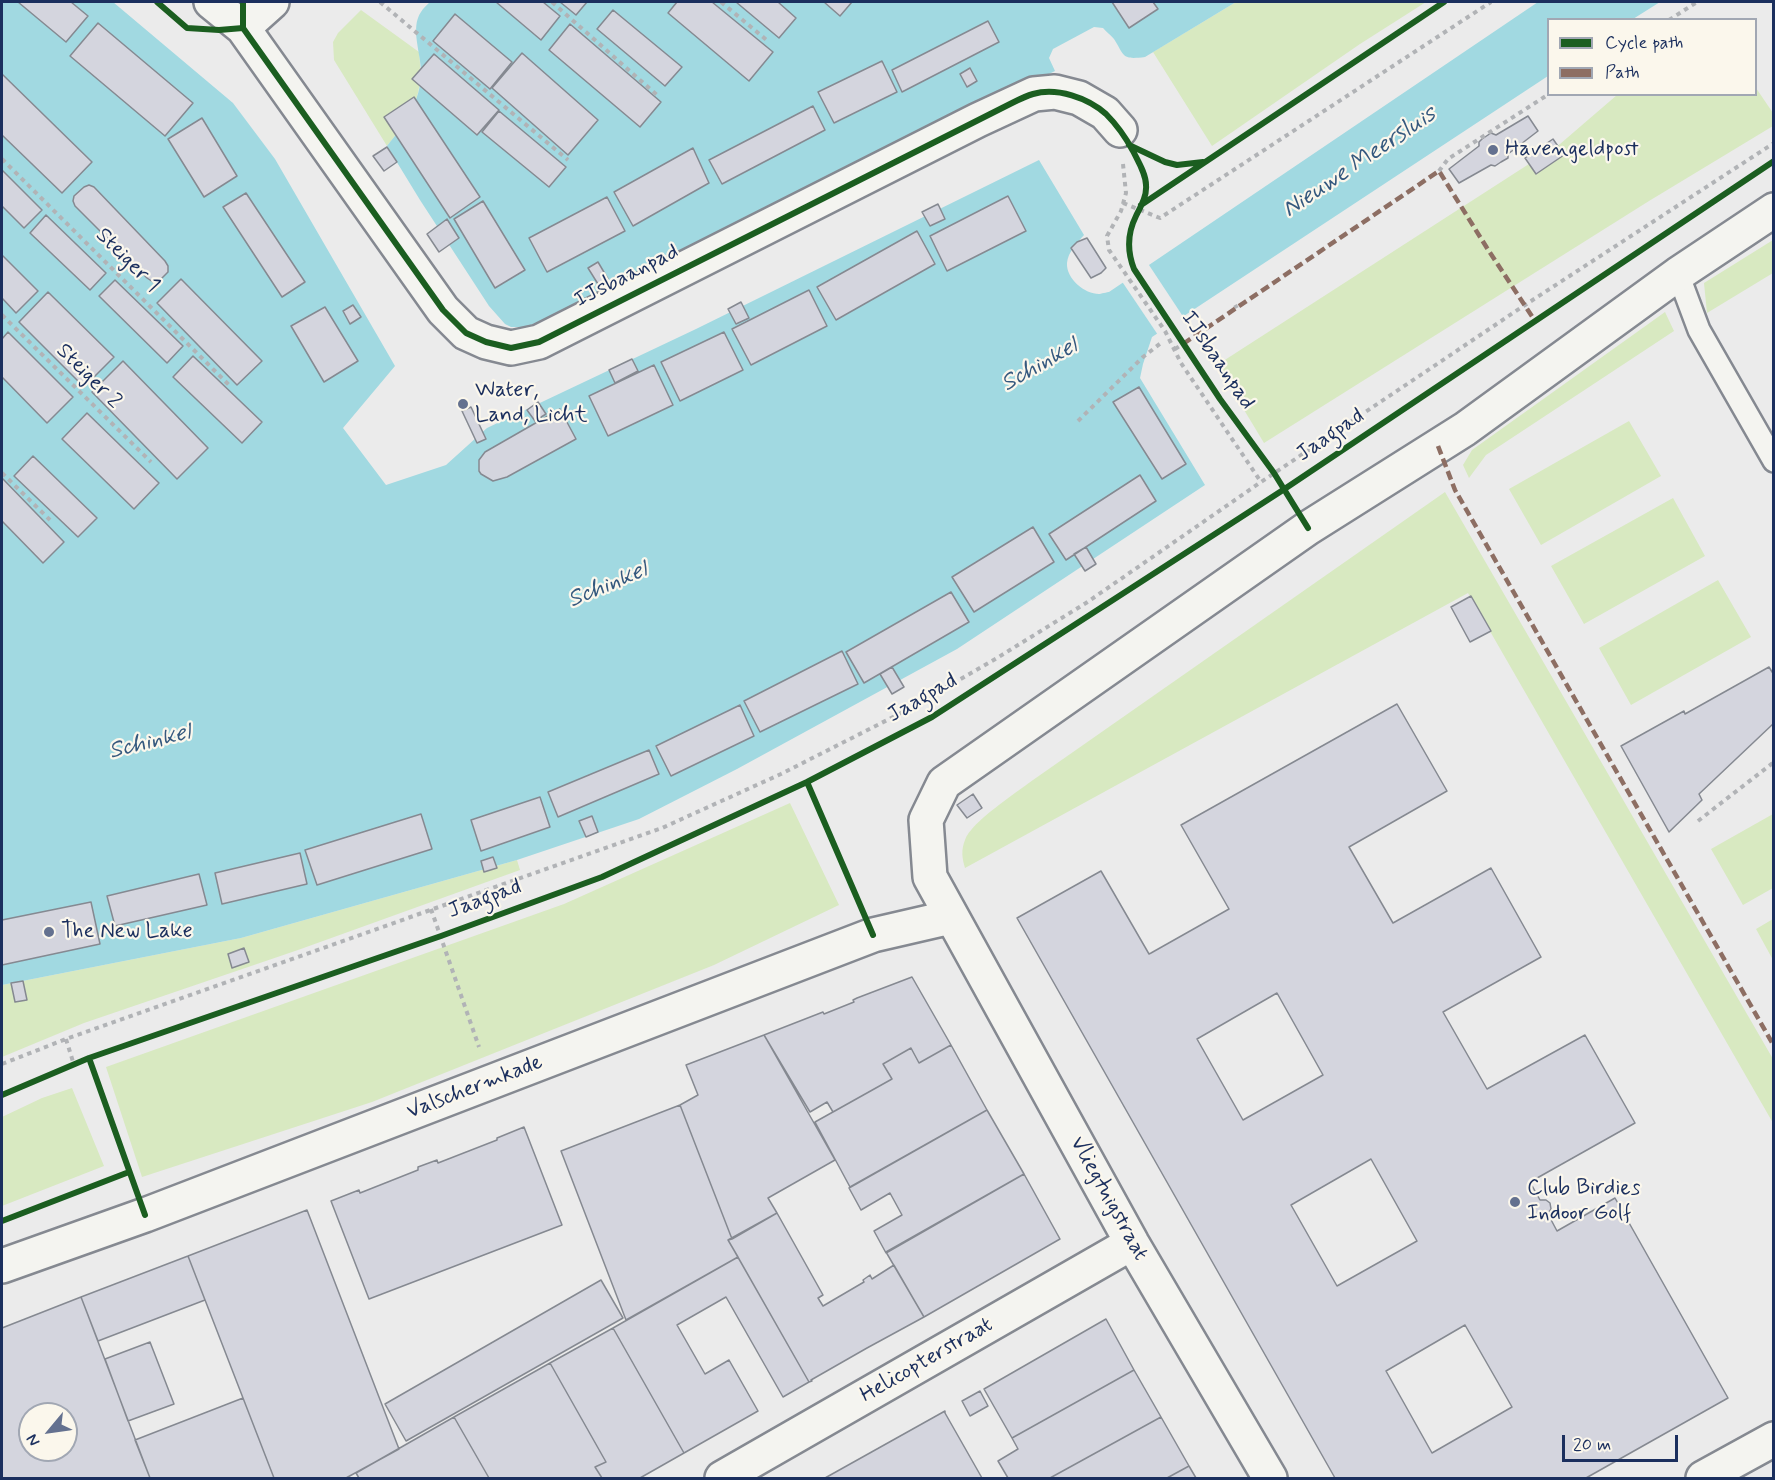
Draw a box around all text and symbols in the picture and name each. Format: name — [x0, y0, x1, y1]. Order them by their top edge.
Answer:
legend — [1547, 18, 1757, 96]
text: Cycle path — [1605, 31, 1683, 55]
text: Path — [1605, 61, 1640, 85]
water label: Nieuwe Meersluis — [1278, 101, 1442, 225]
place label: Havengeldpost — [1505, 137, 1639, 163]
marker: Havengeldpost — [1486, 143, 1500, 157]
street label: Steiger 1 — [89, 223, 165, 299]
street label: IJsbaanpad — [571, 240, 683, 314]
street label: IJsbaanpad — [1174, 307, 1260, 415]
water label: Schinkel — [997, 333, 1083, 399]
street label: Steiger 2 — [50, 339, 126, 415]
place label: Water, Land, Licht — [475, 378, 587, 430]
marker: Water, Land, Licht — [456, 397, 470, 411]
street label: Jaagpad — [1292, 404, 1370, 468]
water label: Schinkel — [564, 556, 652, 616]
street label: Jaagpad — [883, 669, 963, 729]
water label: Schinkel — [106, 719, 194, 767]
street label: Jaagpad — [445, 875, 525, 925]
place label: The New Lake — [61, 919, 193, 945]
marker: The New Lake — [42, 925, 56, 939]
street label: Valschermkade — [403, 1050, 547, 1126]
street label: Vliegtuigstraat — [1063, 1132, 1153, 1266]
place label: Club Birdies Indoor Golf — [1527, 1176, 1640, 1228]
marker: Club Birdies Indoor Golf — [1508, 1195, 1522, 1209]
street label: Helicopterstraat — [856, 1312, 998, 1410]
north arrow — [18, 1402, 78, 1462]
scale bar — [1565, 1423, 1680, 1461]
text: N — [22, 1430, 45, 1450]
text: 20 m — [1573, 1433, 1611, 1457]

